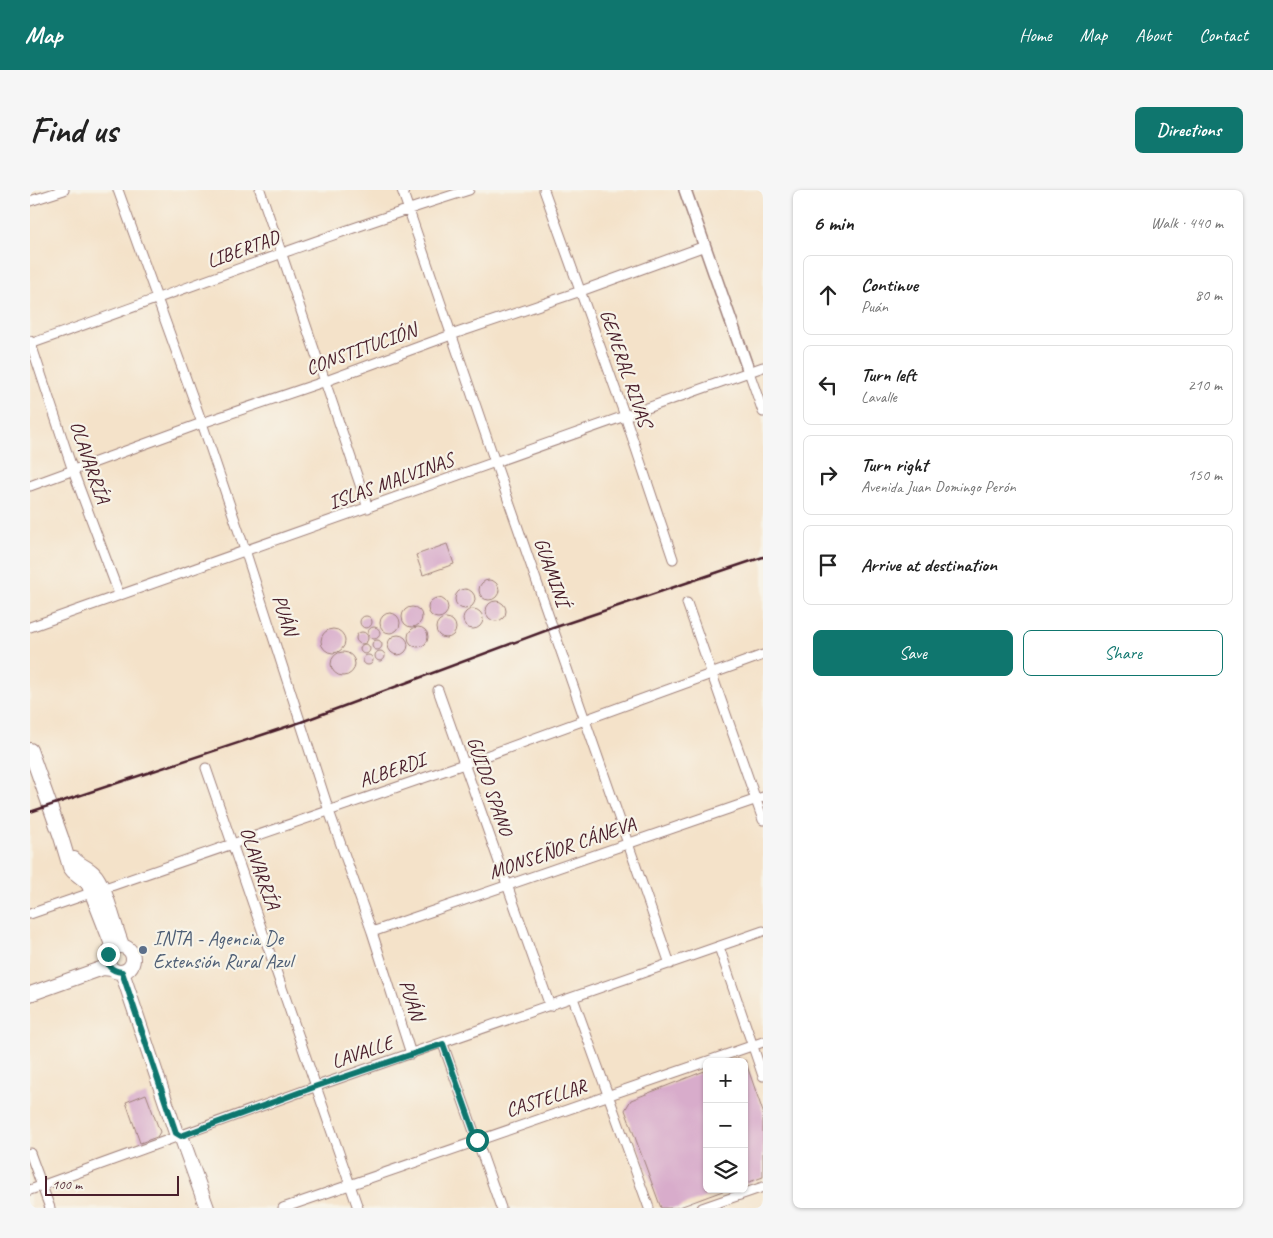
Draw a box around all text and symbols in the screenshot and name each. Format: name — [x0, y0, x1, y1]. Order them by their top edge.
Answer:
text: Map — [25, 20, 62, 50]
text: Home — [1019, 24, 1052, 46]
text: Map — [1080, 24, 1107, 46]
text: About — [1135, 24, 1171, 46]
text: Contact — [1199, 24, 1248, 46]
button: Directions — [1135, 107, 1243, 153]
text: Find us — [30, 108, 117, 153]
text: 6 min — [813, 210, 854, 236]
text: Walk · 440 m — [1151, 213, 1223, 233]
street label: LIBERTAD — [203, 224, 284, 274]
text: Continue — [861, 273, 918, 297]
icon: ahead — [814, 281, 842, 309]
text: 80 m — [1195, 285, 1222, 305]
text: Puán — [861, 297, 888, 317]
street label: GENERAL RIVAS — [594, 306, 659, 434]
street label: CONSTITUCIÓN — [302, 316, 423, 381]
text: Turn left — [861, 363, 916, 387]
icon: left — [814, 371, 842, 399]
text: 210 m — [1188, 375, 1222, 395]
text: Lavalle — [861, 387, 897, 407]
street label: OLAVARRÍA — [64, 418, 116, 507]
street label: ISLAS MALVINAS — [325, 446, 459, 515]
text: Turn right — [861, 453, 928, 477]
icon: right — [814, 461, 842, 489]
text: 150 m — [1188, 465, 1222, 485]
text: Avenida Juan Domingo Perón — [861, 477, 1016, 497]
street label: GUAMINÍ — [529, 535, 577, 614]
icon: arrive — [814, 551, 842, 579]
text: Arrive at destination — [861, 553, 997, 577]
street label: PUÁN — [267, 592, 304, 641]
button: Save — [813, 630, 1013, 676]
button: Share — [1023, 630, 1223, 676]
street label: GUIDO SPANO — [461, 733, 519, 841]
street label: ALBERDI — [356, 746, 432, 793]
street label: MONSEÑOR CÁNEVA — [485, 811, 640, 885]
street label: OLAVARRÍA — [234, 824, 286, 913]
place label: INTA - Agencia De Extensión Rural Azul — [153, 926, 296, 974]
route end — [97, 943, 120, 966]
marker: INTA - Agencia De Extensión Rural Azul — [137, 944, 149, 956]
street label: PUÁN — [394, 977, 431, 1026]
street label: LAVALLE — [328, 1029, 399, 1074]
map controls — [703, 1058, 748, 1193]
button: + — [703, 1058, 748, 1103]
street label: CASTELLAR — [502, 1073, 592, 1123]
button: − — [703, 1103, 748, 1148]
route start — [466, 1129, 489, 1152]
button: layers — [703, 1148, 748, 1193]
scale bar — [45, 1173, 179, 1196]
text: 100 m — [52, 1176, 82, 1193]

